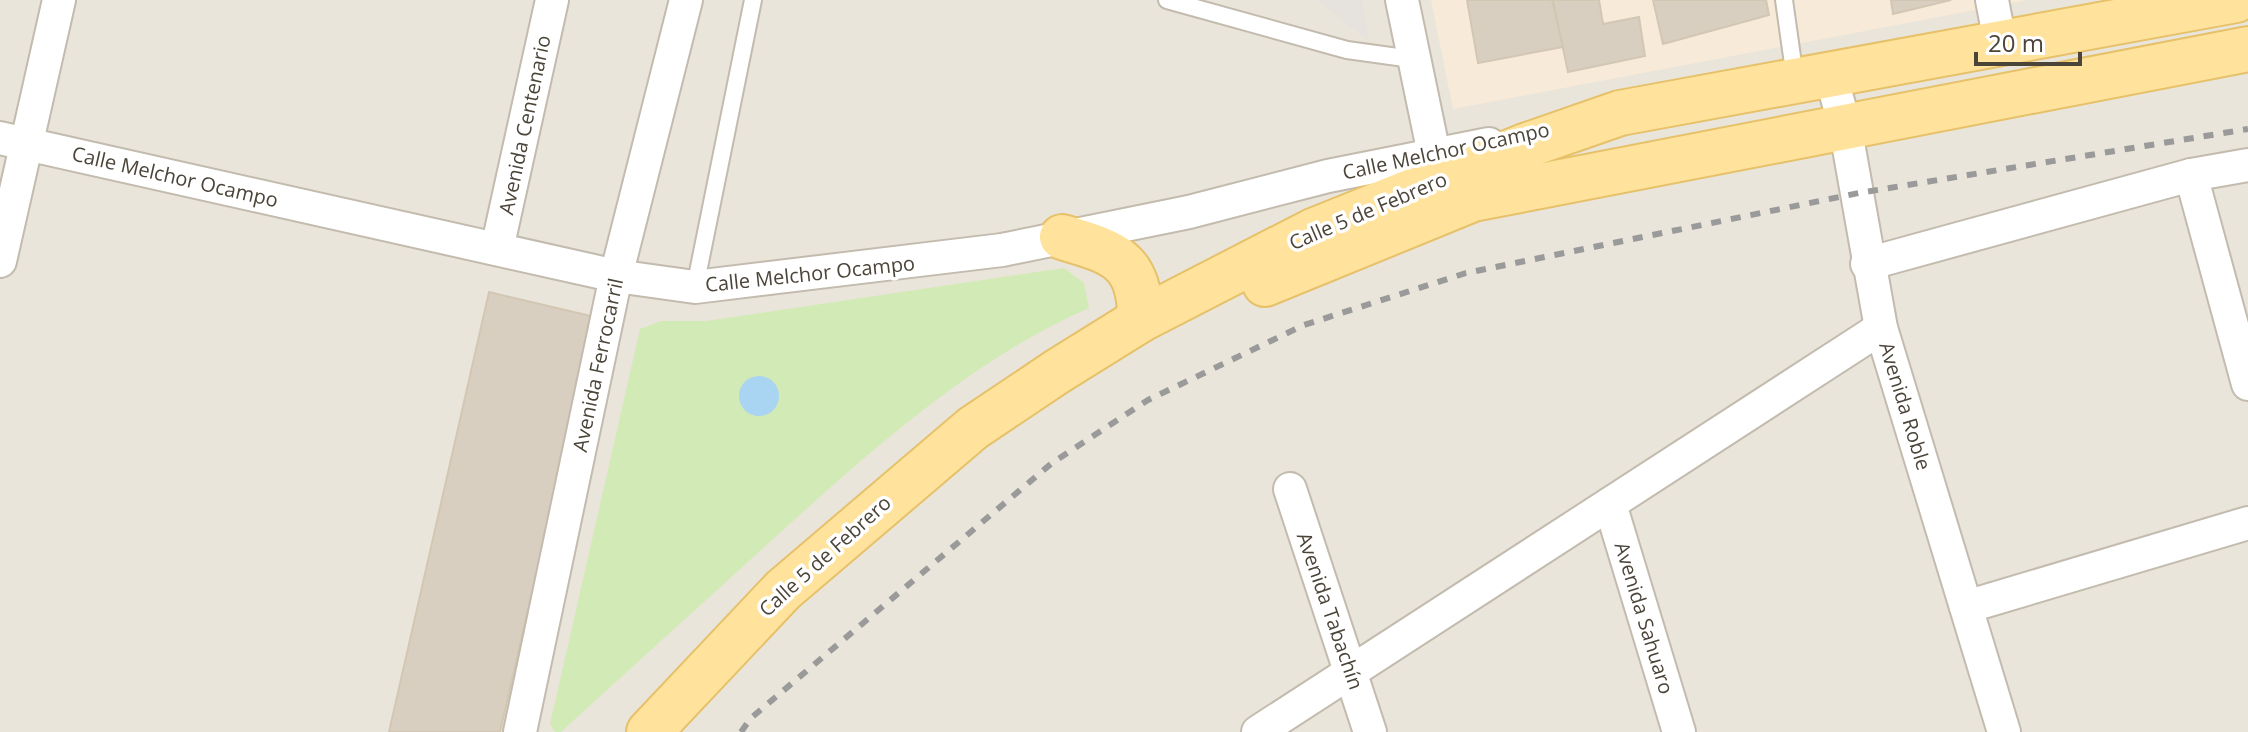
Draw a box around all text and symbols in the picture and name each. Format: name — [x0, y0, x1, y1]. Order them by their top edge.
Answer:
scale bar — [1976, 16, 2080, 66]
text: 20 m — [1988, 26, 2044, 59]
street label: Avenida Centenario — [492, 33, 557, 217]
street label: Calle Melchor Ocampo — [1340, 115, 1552, 186]
street label: Calle Melchor Ocampo — [69, 140, 281, 213]
street label: Calle 5 de Febrero — [1285, 165, 1451, 256]
street label: Calle Melchor Ocampo — [704, 249, 916, 298]
street label: Avenida Ferrocarril — [566, 276, 629, 454]
street label: Avenida Roble — [1873, 338, 1938, 473]
street label: Calle 5 de Febrero — [753, 489, 896, 622]
street label: Avenida Tabachín — [1291, 529, 1370, 693]
street label: Avenida Sahuaro — [1609, 539, 1680, 697]

